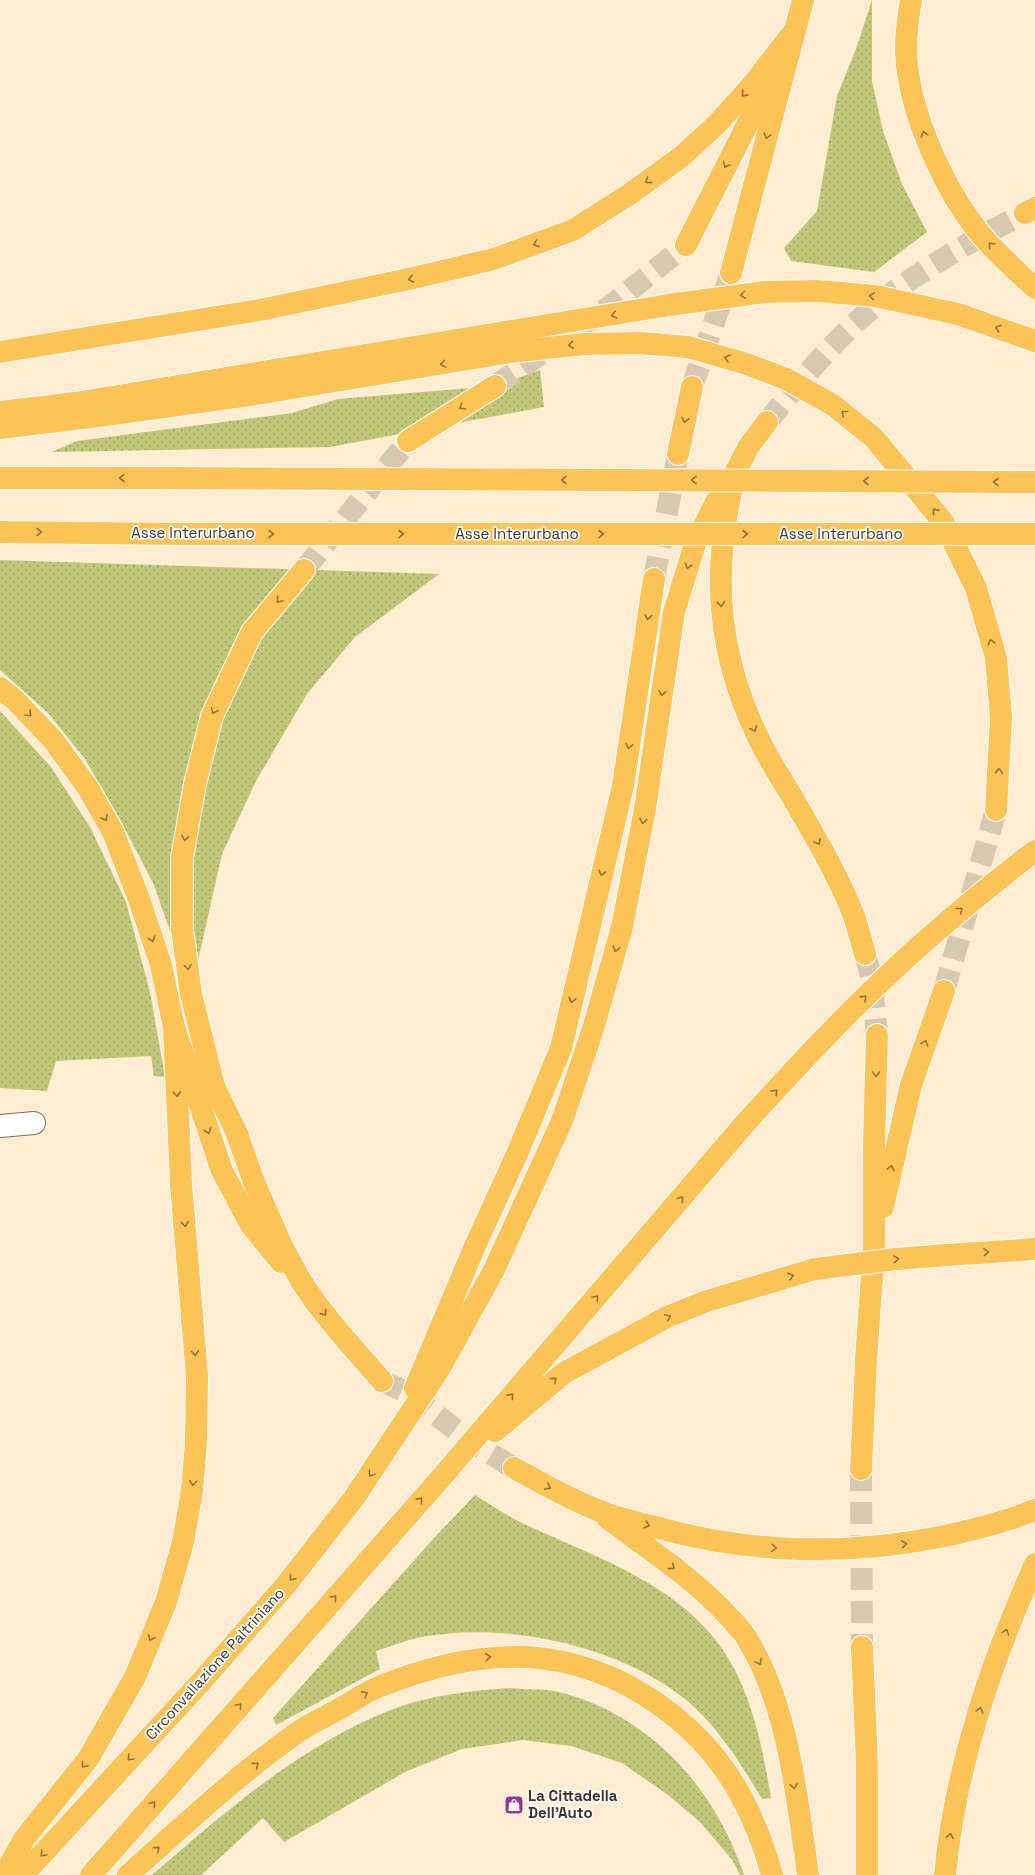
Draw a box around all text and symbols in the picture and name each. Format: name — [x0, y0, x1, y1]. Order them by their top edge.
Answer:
one-way arrow — [742, 89, 749, 96]
one-way arrow — [920, 131, 929, 138]
one-way arrow — [763, 132, 772, 139]
one-way arrow — [724, 161, 731, 168]
one-way arrow — [646, 176, 653, 183]
one-way arrow — [532, 239, 539, 247]
one-way arrow — [988, 242, 995, 250]
one-way arrow — [408, 274, 414, 282]
one-way arrow — [740, 290, 746, 299]
one-way arrow — [869, 292, 875, 301]
one-way arrow — [611, 310, 617, 319]
one-way arrow — [995, 324, 1002, 333]
one-way arrow — [568, 341, 574, 350]
one-way arrow — [724, 354, 731, 363]
one-way arrow — [440, 359, 446, 367]
one-way arrow — [459, 402, 466, 410]
one-way arrow — [842, 411, 849, 418]
one-way arrow — [681, 417, 690, 423]
one-way arrow — [119, 474, 125, 482]
one-way arrow — [561, 476, 567, 484]
one-way arrow — [691, 476, 697, 484]
one-way arrow — [863, 477, 869, 485]
one-way arrow — [993, 478, 999, 486]
one-way arrow — [932, 508, 939, 515]
street label: Asse Interurbano — [131, 523, 255, 542]
street label: Asse Interurbano — [455, 524, 579, 543]
street label: Asse Interurbano — [779, 524, 903, 543]
one-way arrow — [36, 528, 42, 536]
one-way arrow — [268, 530, 274, 538]
one-way arrow — [398, 530, 404, 538]
one-way arrow — [598, 530, 604, 538]
one-way arrow — [742, 530, 748, 538]
one-way arrow — [685, 562, 693, 569]
one-way arrow — [276, 595, 283, 602]
one-way arrow — [717, 601, 726, 607]
one-way arrow — [644, 614, 653, 621]
one-way arrow — [987, 639, 996, 646]
one-way arrow — [658, 690, 667, 696]
one-way arrow — [211, 707, 219, 715]
one-way arrow — [24, 709, 31, 717]
one-way arrow — [749, 725, 757, 733]
one-way arrow — [625, 743, 634, 749]
one-way arrow — [995, 768, 1003, 774]
one-way arrow — [101, 814, 108, 821]
one-way arrow — [639, 818, 647, 825]
one-way arrow — [182, 835, 190, 841]
one-way arrow — [813, 838, 821, 846]
one-way arrow — [598, 870, 606, 876]
one-way arrow — [956, 908, 963, 915]
one-way arrow — [148, 936, 156, 943]
one-way arrow — [612, 945, 620, 952]
one-way arrow — [183, 964, 192, 970]
one-way arrow — [859, 995, 867, 1003]
one-way arrow — [568, 996, 576, 1003]
one-way arrow — [921, 1040, 929, 1047]
one-way arrow — [871, 1071, 880, 1077]
one-way arrow — [770, 1089, 777, 1097]
one-way arrow — [172, 1091, 181, 1097]
one-way arrow — [203, 1127, 211, 1134]
one-way arrow — [887, 1165, 895, 1171]
one-way arrow — [676, 1196, 683, 1204]
one-way arrow — [180, 1221, 189, 1227]
one-way arrow — [983, 1248, 989, 1257]
one-way arrow — [893, 1255, 899, 1264]
one-way arrow — [787, 1272, 794, 1281]
one-way arrow — [591, 1295, 598, 1302]
one-way arrow — [319, 1308, 326, 1315]
one-way arrow — [663, 1314, 671, 1322]
one-way arrow — [190, 1350, 199, 1356]
one-way arrow — [550, 1378, 557, 1385]
one-way arrow — [506, 1393, 514, 1401]
one-way arrow — [368, 1470, 375, 1477]
one-way arrow — [188, 1480, 197, 1486]
one-way arrow — [544, 1482, 552, 1489]
one-way arrow — [415, 1497, 423, 1505]
one-way arrow — [643, 1520, 650, 1529]
one-way arrow — [901, 1539, 907, 1548]
one-way arrow — [771, 1544, 777, 1553]
one-way arrow — [668, 1562, 675, 1569]
one-way arrow — [289, 1573, 296, 1580]
street label: Circonvallazione Paltriniano — [141, 1584, 288, 1744]
one-way arrow — [329, 1595, 336, 1602]
one-way arrow — [1002, 1629, 1010, 1636]
one-way arrow — [148, 1634, 156, 1641]
one-way arrow — [485, 1653, 491, 1662]
one-way arrow — [754, 1657, 762, 1665]
one-way arrow — [361, 1692, 368, 1699]
one-way arrow — [235, 1703, 242, 1711]
one-way arrow — [975, 1707, 984, 1714]
one-way arrow — [128, 1753, 135, 1761]
one-way arrow — [82, 1760, 89, 1767]
one-way arrow — [251, 1762, 258, 1769]
one-way arrow — [789, 1783, 798, 1789]
place label: La Cittadella Dell'Auto — [528, 1786, 618, 1822]
shop icon: La Cittadella Dell'Auto — [503, 1794, 525, 1816]
one-way arrow — [149, 1801, 156, 1808]
one-way arrow — [945, 1833, 953, 1839]
one-way arrow — [152, 1847, 160, 1854]
one-way arrow — [40, 1849, 47, 1857]

